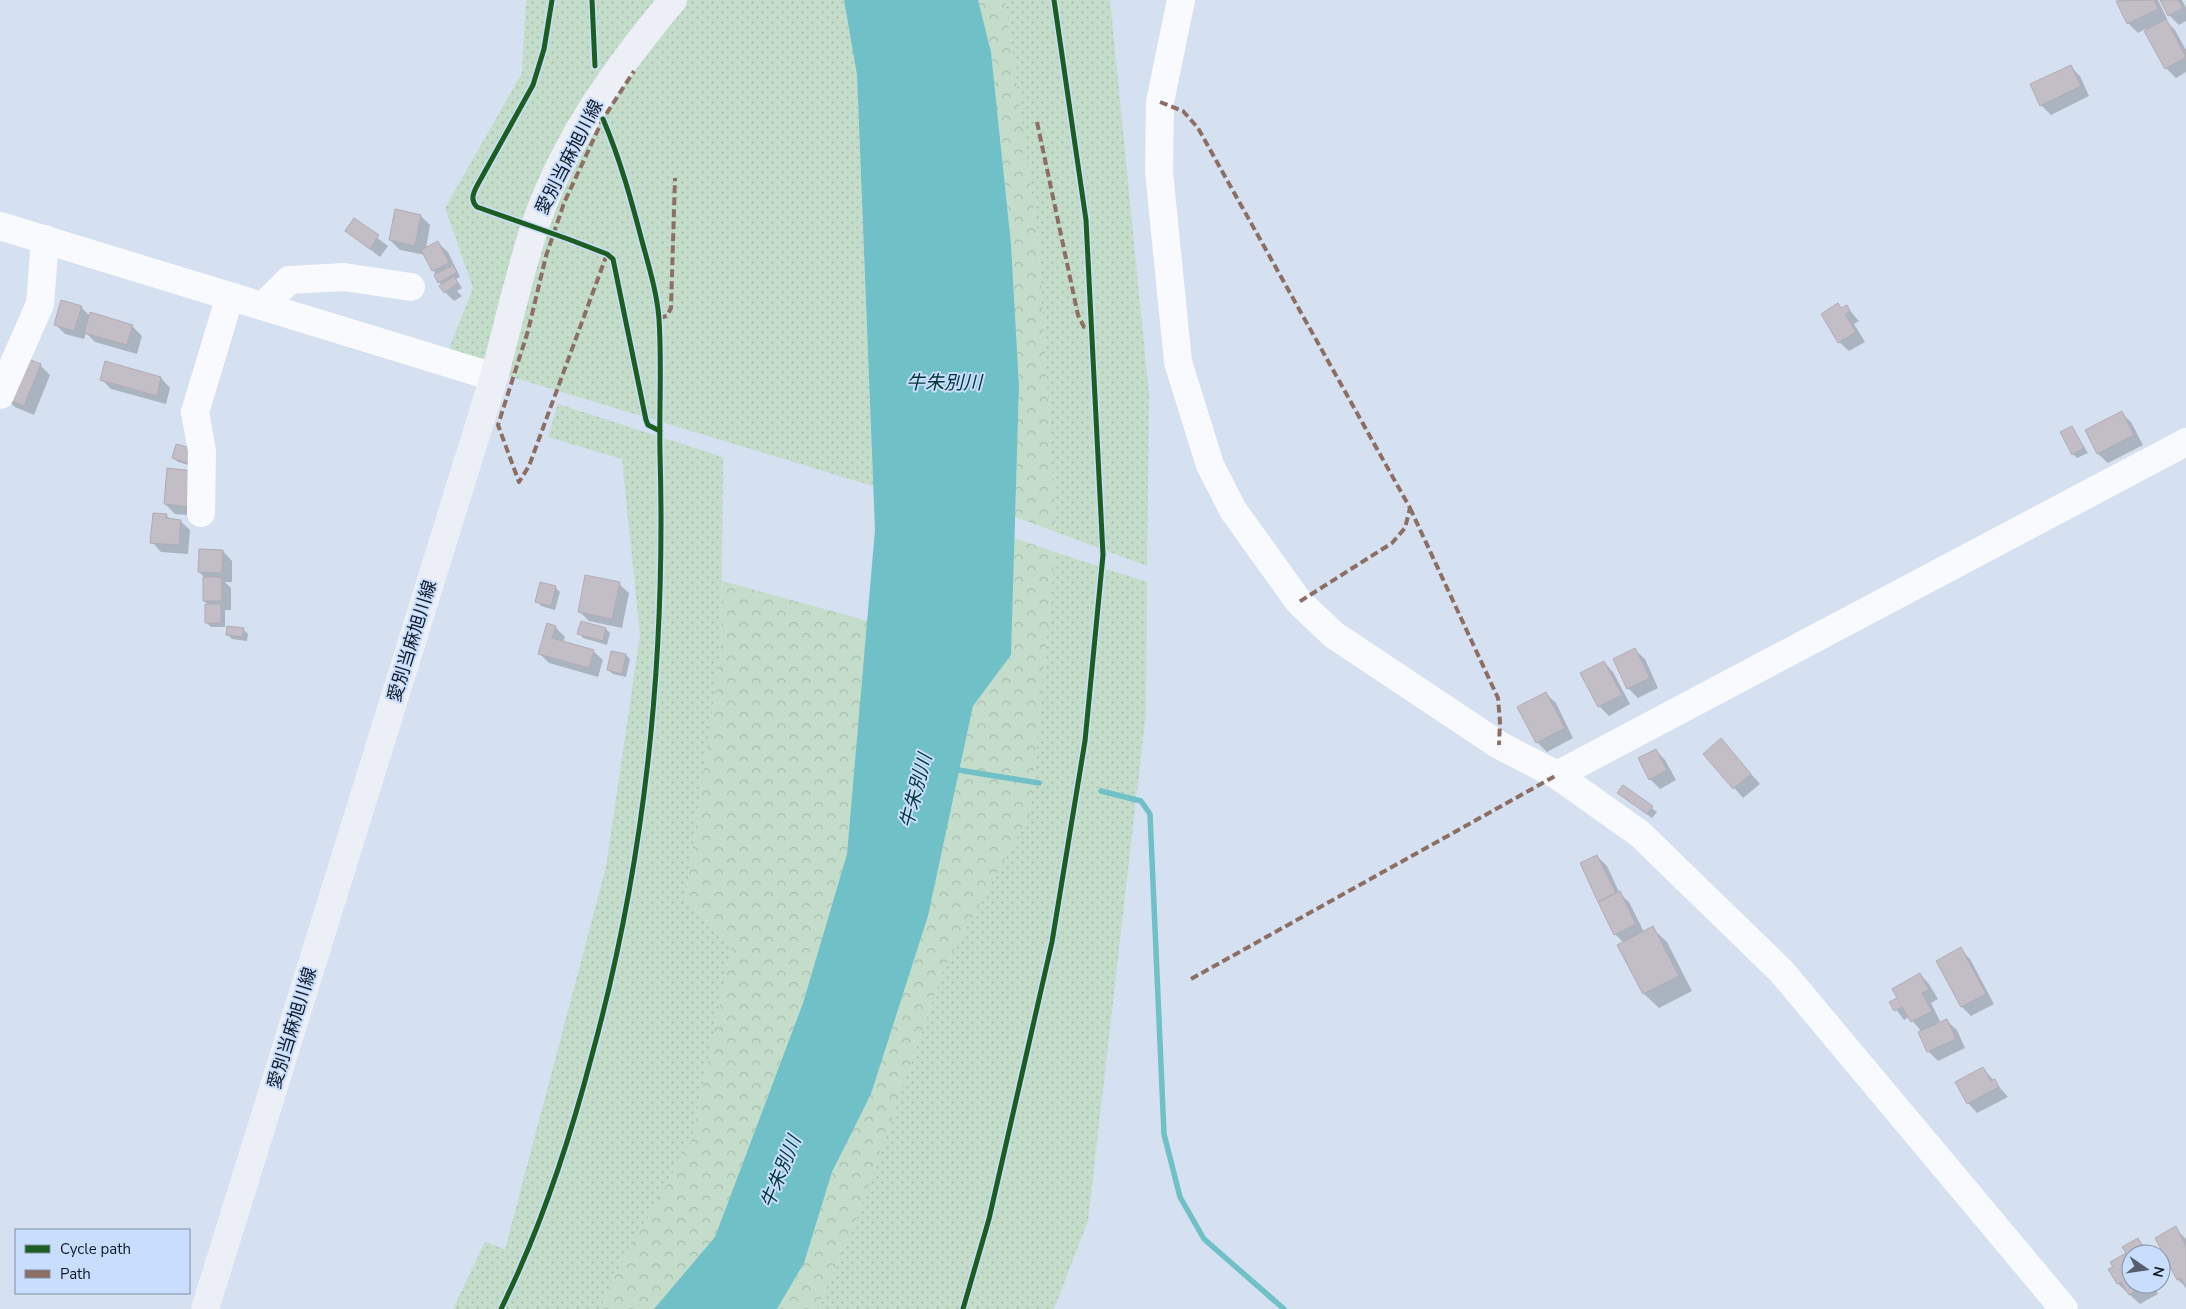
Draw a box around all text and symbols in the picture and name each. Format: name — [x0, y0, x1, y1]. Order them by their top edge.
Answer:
street label: 愛別当麻旭川線 — [530, 95, 608, 219]
water label: 牛朱別川 — [906, 370, 984, 396]
street label: 愛別当麻旭川線 — [382, 577, 442, 705]
water label: 牛朱別川 — [894, 749, 939, 831]
street label: 愛別当麻旭川線 — [262, 964, 322, 1092]
water label: 牛朱別川 — [755, 1130, 808, 1212]
legend — [15, 1229, 190, 1294]
text: Cycle path — [60, 1239, 131, 1259]
north arrow — [2121, 1244, 2171, 1294]
text: Path — [60, 1264, 91, 1284]
text: N — [2148, 1265, 2169, 1279]

